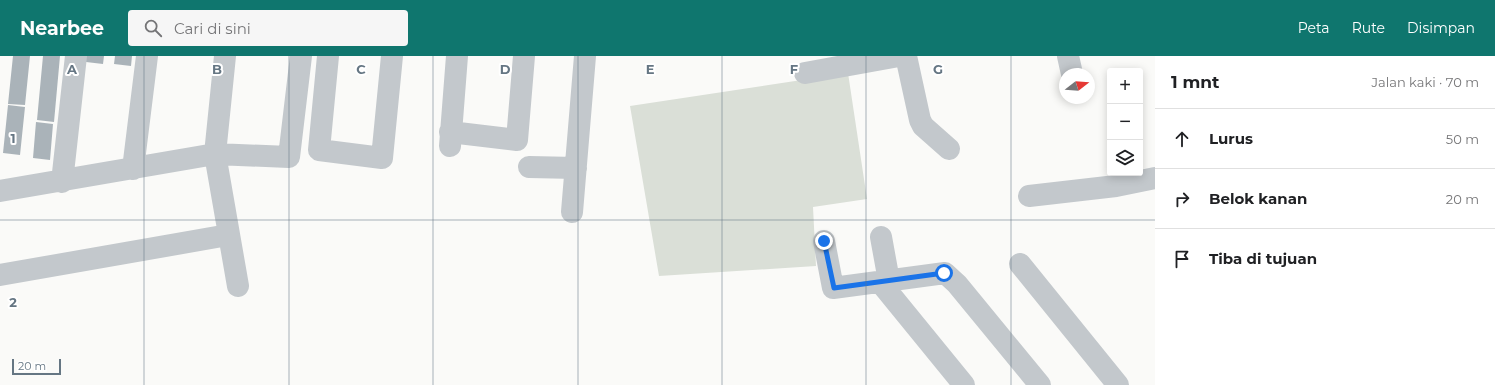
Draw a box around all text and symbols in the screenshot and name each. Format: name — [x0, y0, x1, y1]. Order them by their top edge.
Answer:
search box — [128, 10, 408, 46]
text: Nearbee — [20, 17, 104, 40]
icon: search — [142, 17, 164, 39]
text: Cari di sini — [174, 19, 251, 38]
text: Peta — [1298, 19, 1330, 37]
text: Rute — [1352, 19, 1385, 37]
text: Disimpan — [1407, 19, 1475, 37]
text: A — [66, 61, 78, 77]
text: B — [212, 61, 222, 77]
text: C — [356, 61, 366, 77]
text: D — [500, 61, 511, 77]
text: E — [646, 61, 655, 77]
text: F — [790, 61, 798, 77]
text: G — [933, 61, 943, 77]
north arrow — [1059, 68, 1095, 104]
map controls — [1107, 68, 1143, 176]
button: + — [1107, 68, 1143, 104]
text: 1 mnt — [1171, 72, 1219, 92]
text: Jalan kaki · 70 m — [1372, 74, 1479, 90]
button: − — [1107, 104, 1143, 140]
icon: ahead — [1171, 128, 1193, 150]
text: Lurus — [1209, 129, 1253, 148]
text: 1 — [10, 130, 16, 146]
text: 50 m — [1446, 131, 1479, 147]
button: layers — [1107, 140, 1143, 176]
icon: right — [1171, 188, 1193, 210]
text: Belok kanan — [1209, 189, 1307, 208]
text: 20 m — [1446, 191, 1479, 207]
route end — [815, 232, 833, 250]
icon: arrive — [1171, 248, 1193, 270]
text: Tiba di tujuan — [1209, 249, 1317, 268]
route start — [935, 264, 953, 282]
text: 2 — [9, 294, 17, 310]
scale bar — [12, 357, 61, 376]
text: 20 m — [18, 359, 46, 373]

